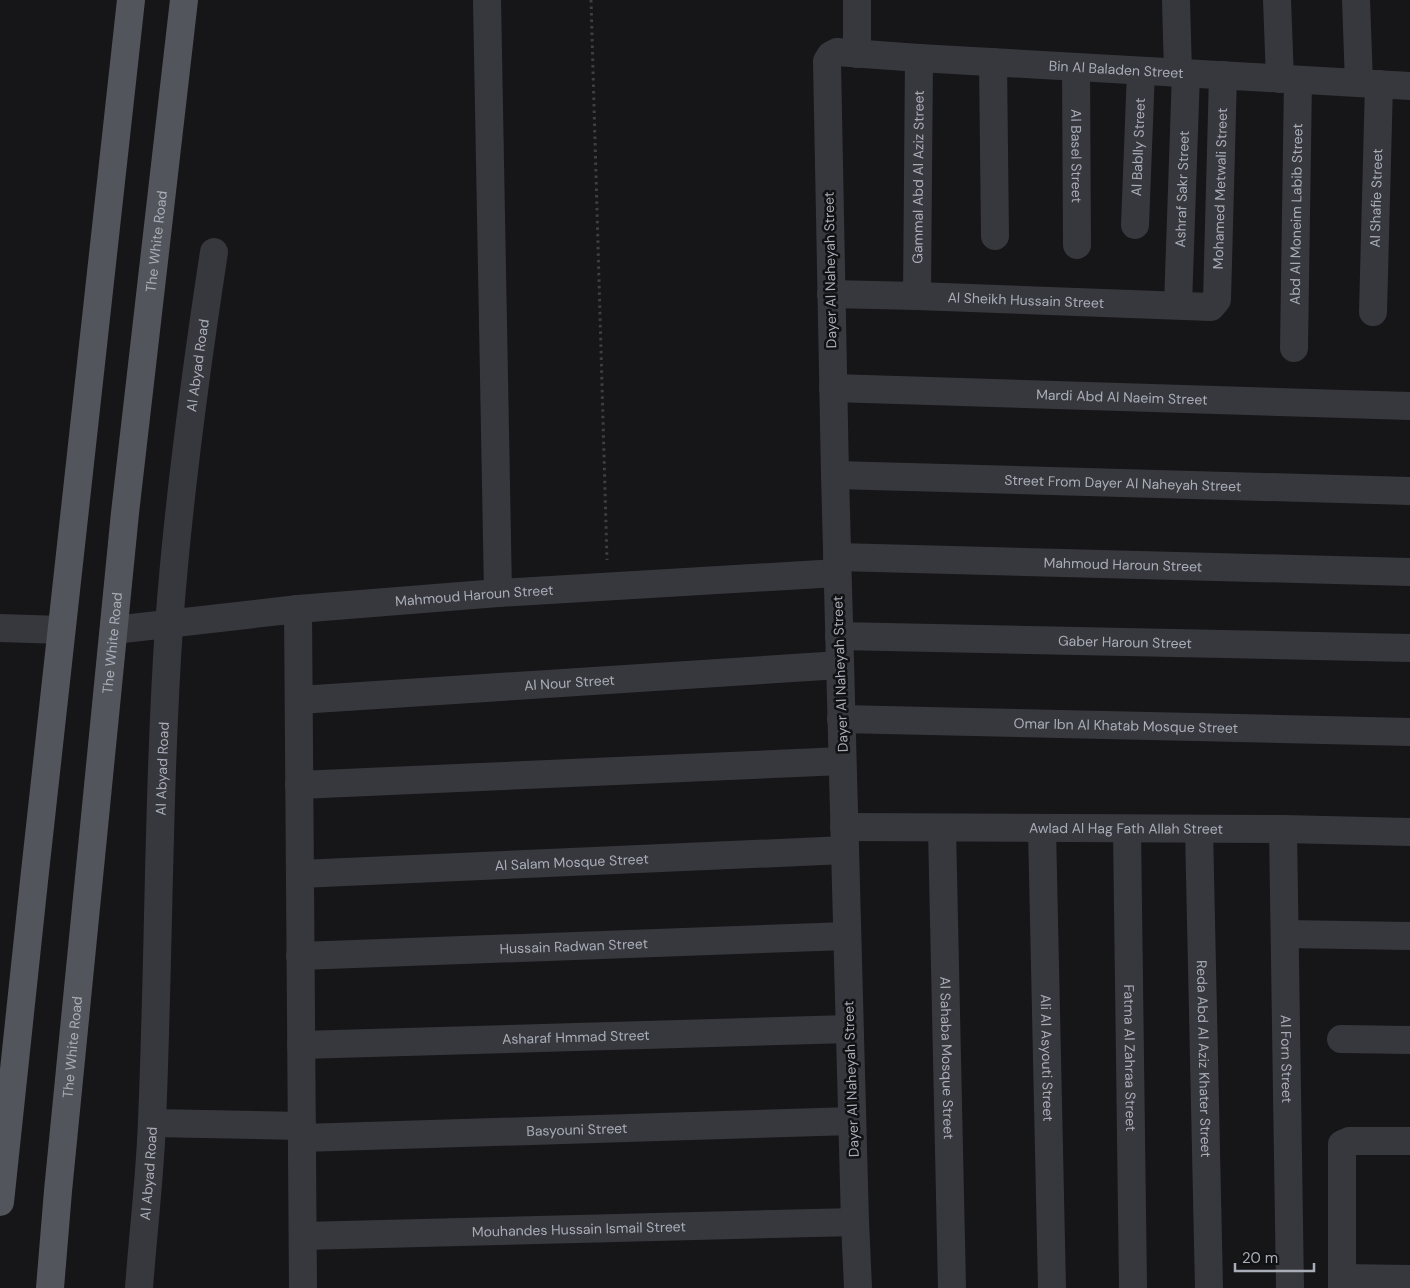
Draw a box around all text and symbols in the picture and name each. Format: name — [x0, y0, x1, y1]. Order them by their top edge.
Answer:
street label: Bin Al Baladen Street — [1048, 56, 1184, 82]
street label: Gammal Abd Al Aziz Street — [908, 90, 928, 264]
street label: Al Bablly Street — [1127, 97, 1149, 197]
street label: Mohamed Metwali Street — [1209, 107, 1231, 270]
street label: Al Basel Street — [1067, 109, 1086, 203]
street label: Abd Al Moneim Labib Street — [1286, 123, 1306, 305]
street label: Ashraf Sakr Street — [1171, 130, 1193, 248]
street label: Al Shafie Street — [1366, 148, 1386, 248]
street label: The White Road — [141, 190, 171, 293]
street label: Dayer Al Naheyah Street — [820, 192, 840, 348]
street label: Al Sheikh Hussain Street — [947, 288, 1105, 312]
street label: Al Abyad Road — [182, 318, 213, 413]
street label: Mardi Abd Al Naeim Street — [1036, 385, 1208, 409]
street label: Street From Dayer Al Naheyah Street — [1004, 471, 1242, 495]
street label: Mahmoud Haroun Street — [1043, 553, 1202, 576]
street label: Mahmoud Haroun Street — [394, 581, 554, 610]
street label: The White Road — [98, 591, 126, 695]
street label: Dayer Al Naheyah Street — [828, 595, 852, 753]
street label: Gaber Haroun Street — [1058, 632, 1192, 652]
street label: Al Nour Street — [524, 671, 615, 694]
street label: Omar Ibn Al Khatab Mosque Street — [1013, 714, 1238, 737]
street label: Al Abyad Road — [152, 721, 173, 816]
street label: Awlad Al Hag Fath Allah Street — [1029, 819, 1223, 838]
street label: Al Salam Mosque Street — [494, 850, 649, 874]
street label: Hussain Radwan Street — [499, 934, 648, 958]
street label: Reda Abd Al Aziz Khater Street — [1193, 960, 1215, 1158]
street label: Al Sahaba Mosque Street — [936, 976, 958, 1140]
street label: Fatma Al Zahraa Street — [1120, 984, 1140, 1132]
street label: Ali Al Asyouti Street — [1037, 994, 1057, 1122]
street label: The White Road — [58, 995, 86, 1099]
street label: Dayer Al Naheyah Street — [839, 1000, 863, 1158]
street label: Al Forn Street — [1277, 1015, 1296, 1103]
street label: Asharaf Hmmad Street — [502, 1026, 650, 1048]
street label: Basyouni Street — [526, 1119, 628, 1140]
street label: Al Abyad Road — [136, 1126, 161, 1221]
street label: Mouhandes Hussain Ismail Street — [472, 1217, 686, 1241]
scale bar — [1235, 1240, 1314, 1272]
text: 20 m — [1242, 1248, 1278, 1268]

